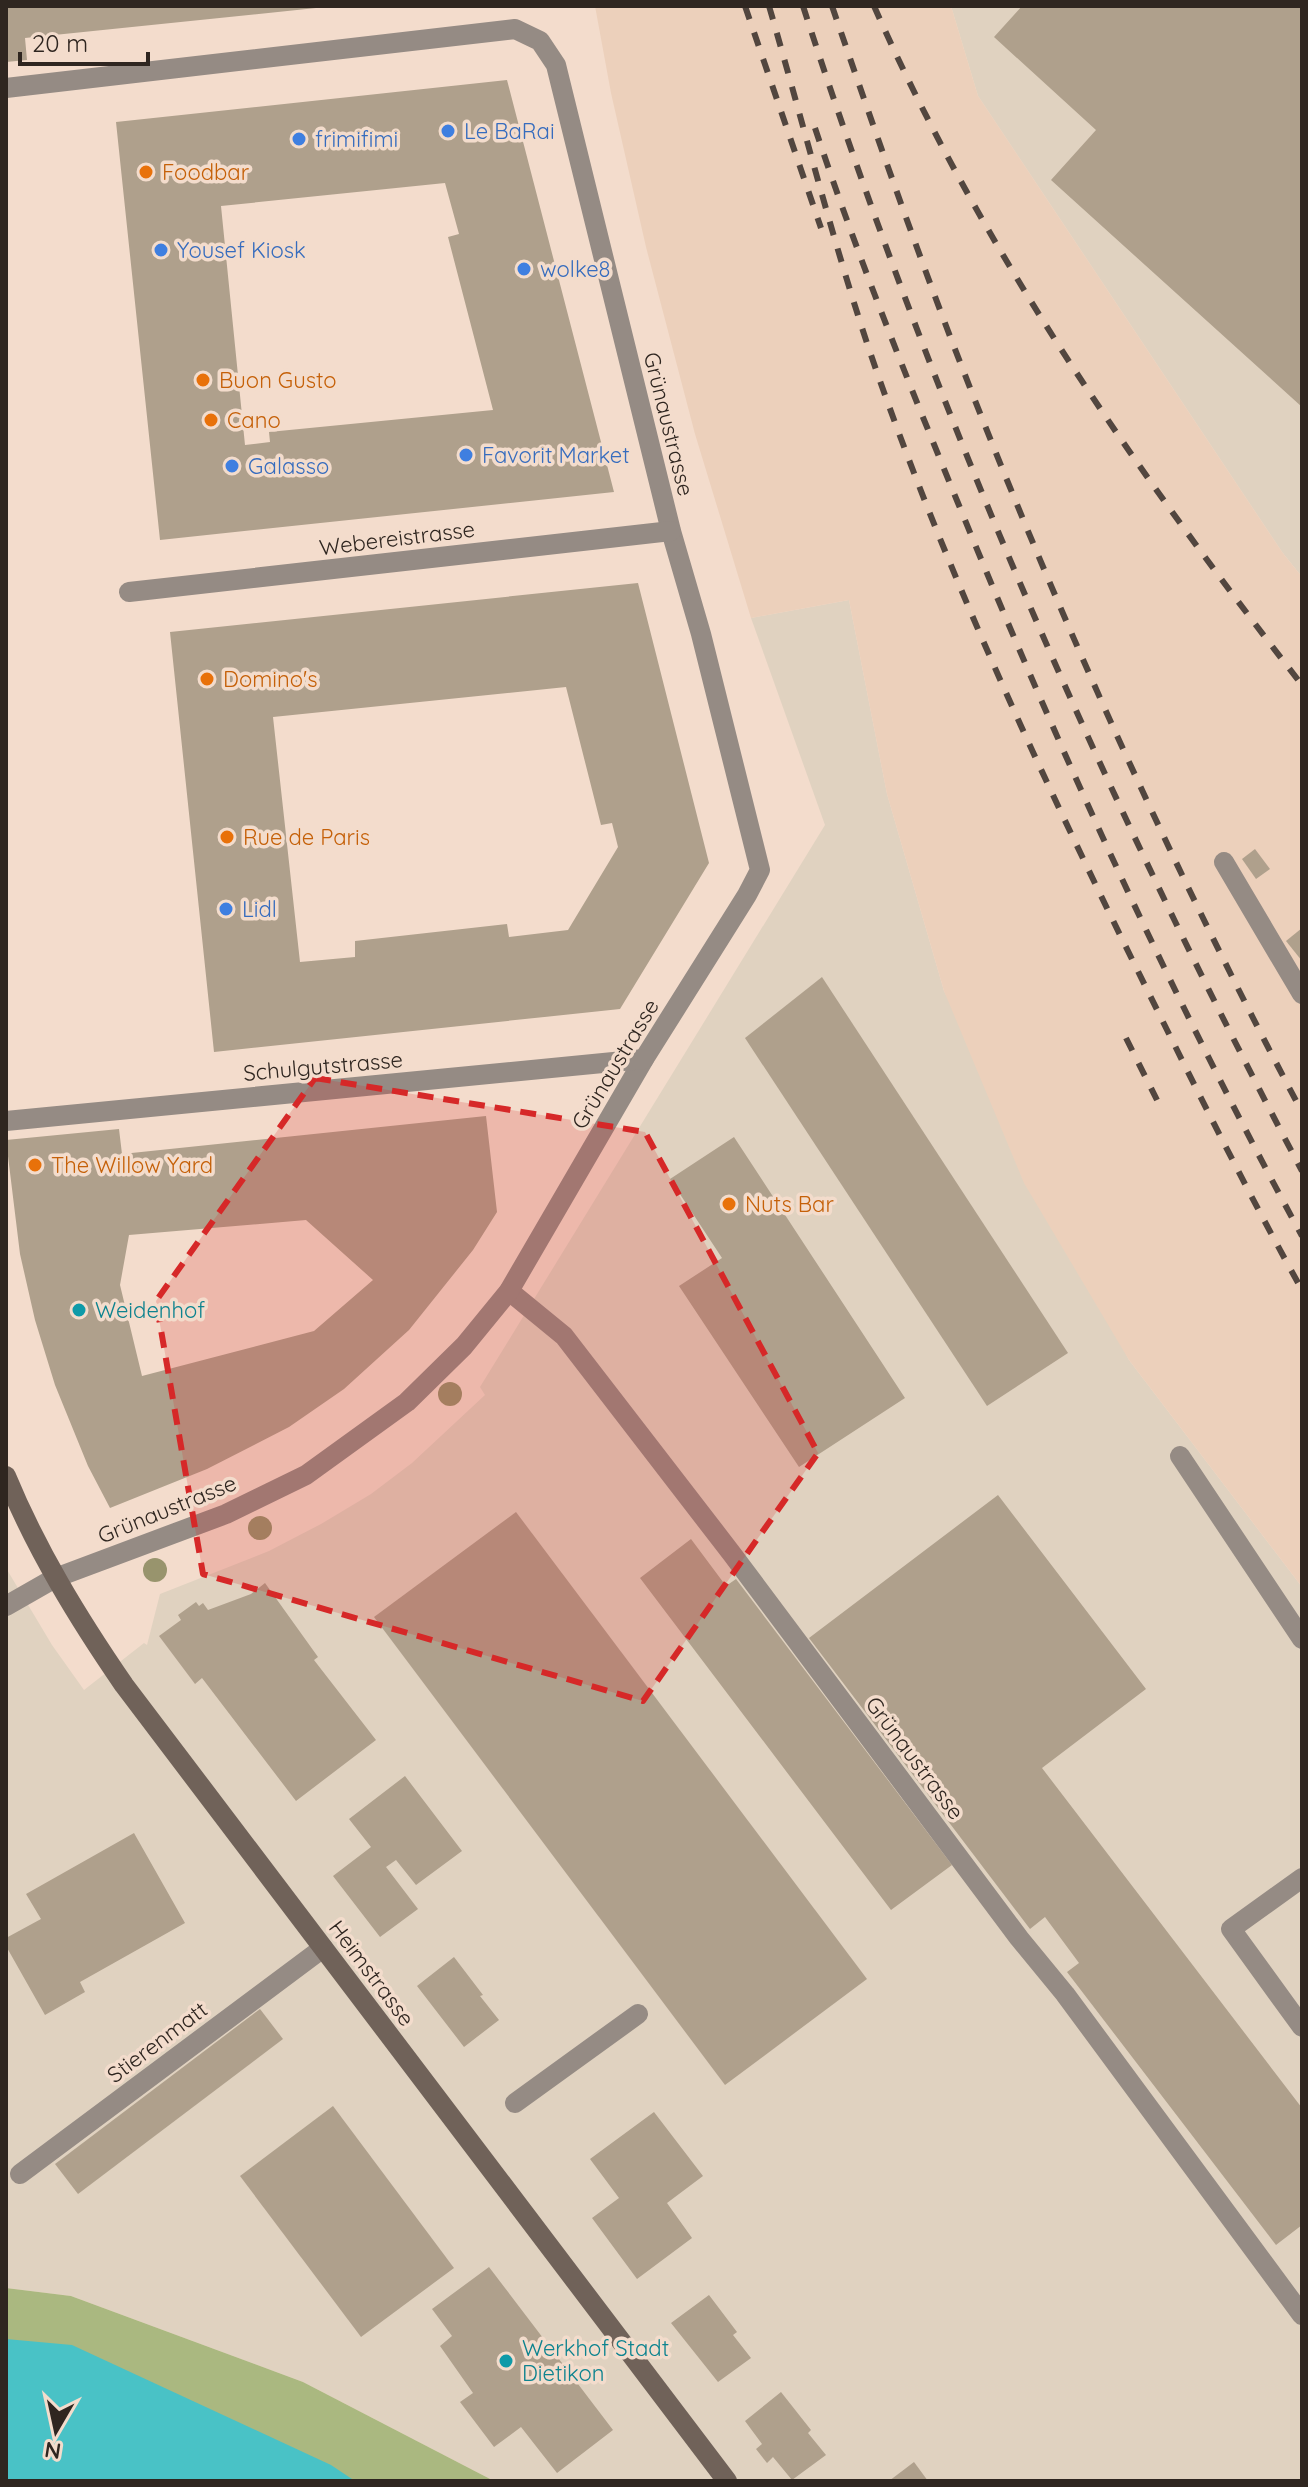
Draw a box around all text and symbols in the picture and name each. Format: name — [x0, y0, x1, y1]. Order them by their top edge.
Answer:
scale bar — [20, 16, 148, 66]
text: 20 m — [32, 28, 88, 58]
place label: Le BaRai — [464, 117, 555, 145]
marker: Le BaRai — [439, 122, 457, 140]
place label: frimifimi — [315, 125, 398, 153]
marker: frimifimi — [290, 130, 308, 148]
place label: Foodbar — [162, 158, 250, 186]
marker: Foodbar — [137, 163, 155, 181]
place label: Yousef Kiosk — [177, 236, 306, 264]
marker: Yousef Kiosk — [152, 241, 170, 259]
place label: wolke8 — [540, 255, 611, 283]
marker: wolke8 — [515, 260, 533, 278]
street label: Grünaustrasse — [638, 349, 700, 499]
place label: Buon Gusto — [219, 366, 337, 394]
marker: Buon Gusto — [194, 371, 212, 389]
place label: Cano — [227, 406, 281, 434]
marker: Cano — [202, 411, 220, 429]
place label: Favorit Market — [482, 441, 630, 469]
marker: Favorit Market — [457, 446, 475, 464]
place label: Galasso — [248, 452, 329, 480]
marker: Galasso — [223, 457, 241, 475]
street label: Webereistrasse — [318, 515, 476, 561]
place label: Domino's — [223, 665, 318, 693]
marker: Domino's — [198, 670, 216, 688]
place label: Rue de Paris — [243, 823, 370, 851]
marker: Rue de Paris — [218, 828, 236, 846]
place label: Lidl — [242, 895, 277, 923]
marker: Lidl — [217, 900, 235, 918]
street label: Grünaustrasse — [565, 994, 665, 1134]
street label: Schulgutstrasse — [242, 1045, 404, 1087]
place label: The Willow Yard — [51, 1151, 213, 1179]
marker: The Willow Yard — [26, 1156, 44, 1174]
place label: Nuts Bar — [745, 1190, 834, 1218]
marker: Nuts Bar — [720, 1195, 738, 1213]
place label: Weidenhof — [95, 1296, 205, 1324]
marker: Weidenhof — [70, 1301, 88, 1319]
street label: Grünaustrasse — [94, 1468, 240, 1550]
street label: Grünaustrasse — [860, 1691, 970, 1825]
street label: Heimstrasse — [323, 1914, 421, 2032]
street label: Stierenmatt — [101, 1995, 213, 2089]
place label: Werkhof Stadt Dietikon — [522, 2334, 669, 2387]
marker: Werkhof Stadt Dietikon — [497, 2352, 515, 2370]
north arrow — [16, 2391, 96, 2471]
text: N — [43, 2436, 63, 2466]

